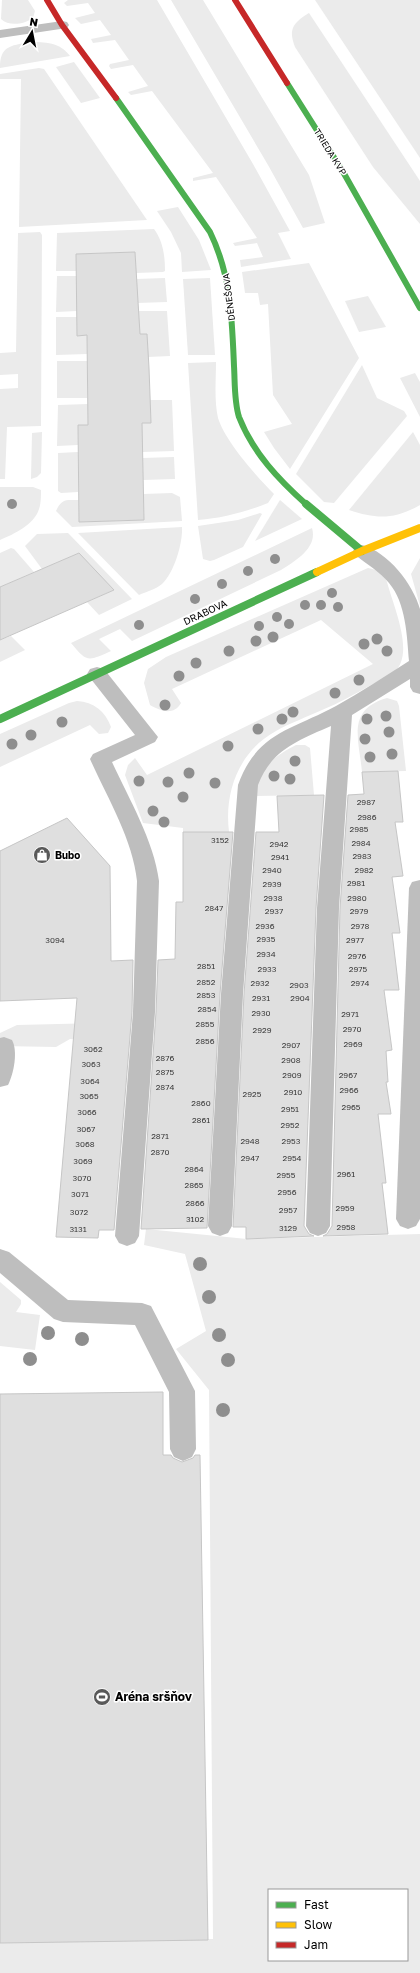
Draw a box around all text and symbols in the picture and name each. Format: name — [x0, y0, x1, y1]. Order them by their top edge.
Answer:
north arrow — [12, 12, 52, 52]
text: N — [29, 15, 39, 29]
street label: TRIEDA KVP — [312, 126, 349, 177]
street label: DÉNEŠOVA — [220, 273, 237, 321]
street label: DRABOVA — [181, 597, 229, 627]
house number: 2987 — [357, 797, 375, 807]
house number: 2986 — [357, 812, 377, 822]
house number: 2985 — [350, 824, 369, 834]
house number: 3152 — [211, 835, 229, 845]
house number: 2984 — [351, 838, 371, 848]
house number: 2942 — [270, 839, 289, 849]
shop icon: Bubo — [32, 845, 52, 865]
place label: Bubo — [55, 849, 80, 861]
house number: 2983 — [352, 851, 372, 861]
house number: 2941 — [271, 852, 289, 862]
house number: 2940 — [262, 865, 282, 875]
house number: 2982 — [355, 865, 374, 875]
house number: 2981 — [347, 878, 365, 888]
house number: 2939 — [263, 879, 282, 889]
house number: 2938 — [263, 893, 283, 903]
house number: 2980 — [347, 893, 367, 903]
house number: 2847 — [205, 903, 223, 913]
house number: 2937 — [265, 906, 283, 916]
house number: 2979 — [350, 906, 368, 916]
house number: 2936 — [256, 921, 275, 931]
house number: 2978 — [351, 921, 369, 931]
house number: 2935 — [257, 934, 276, 944]
house number: 3094 — [45, 935, 65, 945]
house number: 2977 — [346, 935, 364, 945]
house number: 2934 — [256, 949, 276, 959]
house number: 2976 — [348, 951, 366, 961]
house number: 2851 — [197, 961, 215, 971]
house number: 2933 — [258, 964, 277, 974]
house number: 2975 — [349, 964, 368, 974]
house number: 2852 — [197, 977, 216, 987]
house number: 2932 — [251, 978, 270, 988]
house number: 2974 — [351, 978, 369, 988]
house number: 2903 — [289, 980, 309, 990]
house number: 2853 — [197, 990, 216, 1000]
house number: 2931 — [252, 993, 270, 1003]
house number: 2904 — [290, 993, 310, 1003]
house number: 2854 — [197, 1004, 217, 1014]
house number: 2930 — [251, 1008, 271, 1018]
house number: 2971 — [341, 1009, 359, 1019]
house number: 2855 — [196, 1019, 215, 1029]
house number: 2970 — [343, 1024, 361, 1034]
house number: 2929 — [253, 1025, 272, 1035]
house number: 2856 — [196, 1036, 215, 1046]
house number: 2969 — [343, 1039, 363, 1049]
house number: 2907 — [282, 1040, 300, 1050]
house number: 3062 — [83, 1044, 103, 1054]
house number: 2876 — [156, 1053, 174, 1063]
house number: 2908 — [281, 1055, 301, 1065]
house number: 3063 — [81, 1059, 101, 1069]
house number: 2875 — [156, 1067, 175, 1077]
house number: 2909 — [282, 1070, 302, 1080]
house number: 2967 — [339, 1070, 357, 1080]
house number: 3064 — [80, 1076, 100, 1086]
house number: 2874 — [156, 1082, 174, 1092]
house number: 2966 — [339, 1085, 359, 1095]
house number: 2910 — [284, 1087, 302, 1097]
house number: 2925 — [243, 1089, 262, 1099]
house number: 3065 — [79, 1091, 99, 1101]
house number: 2860 — [191, 1098, 211, 1108]
house number: 2965 — [342, 1102, 361, 1112]
house number: 2951 — [281, 1104, 299, 1114]
house number: 3066 — [77, 1107, 97, 1117]
house number: 2861 — [192, 1115, 210, 1125]
house number: 2952 — [281, 1120, 300, 1130]
house number: 3067 — [77, 1124, 95, 1134]
house number: 2871 — [151, 1131, 169, 1141]
house number: 2948 — [240, 1136, 260, 1146]
house number: 2953 — [282, 1136, 301, 1146]
house number: 3068 — [75, 1139, 95, 1149]
house number: 2870 — [151, 1147, 169, 1157]
house number: 2947 — [241, 1153, 259, 1163]
house number: 2954 — [283, 1153, 302, 1163]
house number: 3069 — [73, 1156, 93, 1166]
house number: 2864 — [184, 1164, 204, 1174]
house number: 2961 — [337, 1169, 355, 1179]
house number: 2955 — [277, 1170, 296, 1180]
house number: 3070 — [73, 1173, 91, 1183]
house number: 2865 — [185, 1180, 204, 1190]
house number: 2956 — [278, 1187, 297, 1197]
house number: 3071 — [71, 1189, 89, 1199]
house number: 2866 — [185, 1198, 205, 1208]
house number: 2959 — [336, 1203, 355, 1213]
house number: 2957 — [279, 1205, 297, 1215]
house number: 3072 — [70, 1207, 89, 1217]
house number: 3102 — [186, 1214, 204, 1224]
house number: 2958 — [337, 1222, 356, 1232]
house number: 3129 — [279, 1223, 297, 1233]
house number: 3131 — [69, 1224, 87, 1234]
sports icon: Aréna sršňov — [92, 1687, 112, 1707]
place label: Aréna sršňov — [115, 1689, 193, 1704]
legend — [268, 1889, 408, 1961]
text: Fast — [304, 1897, 329, 1912]
text: Slow — [304, 1917, 332, 1932]
text: Jam — [304, 1937, 328, 1952]

